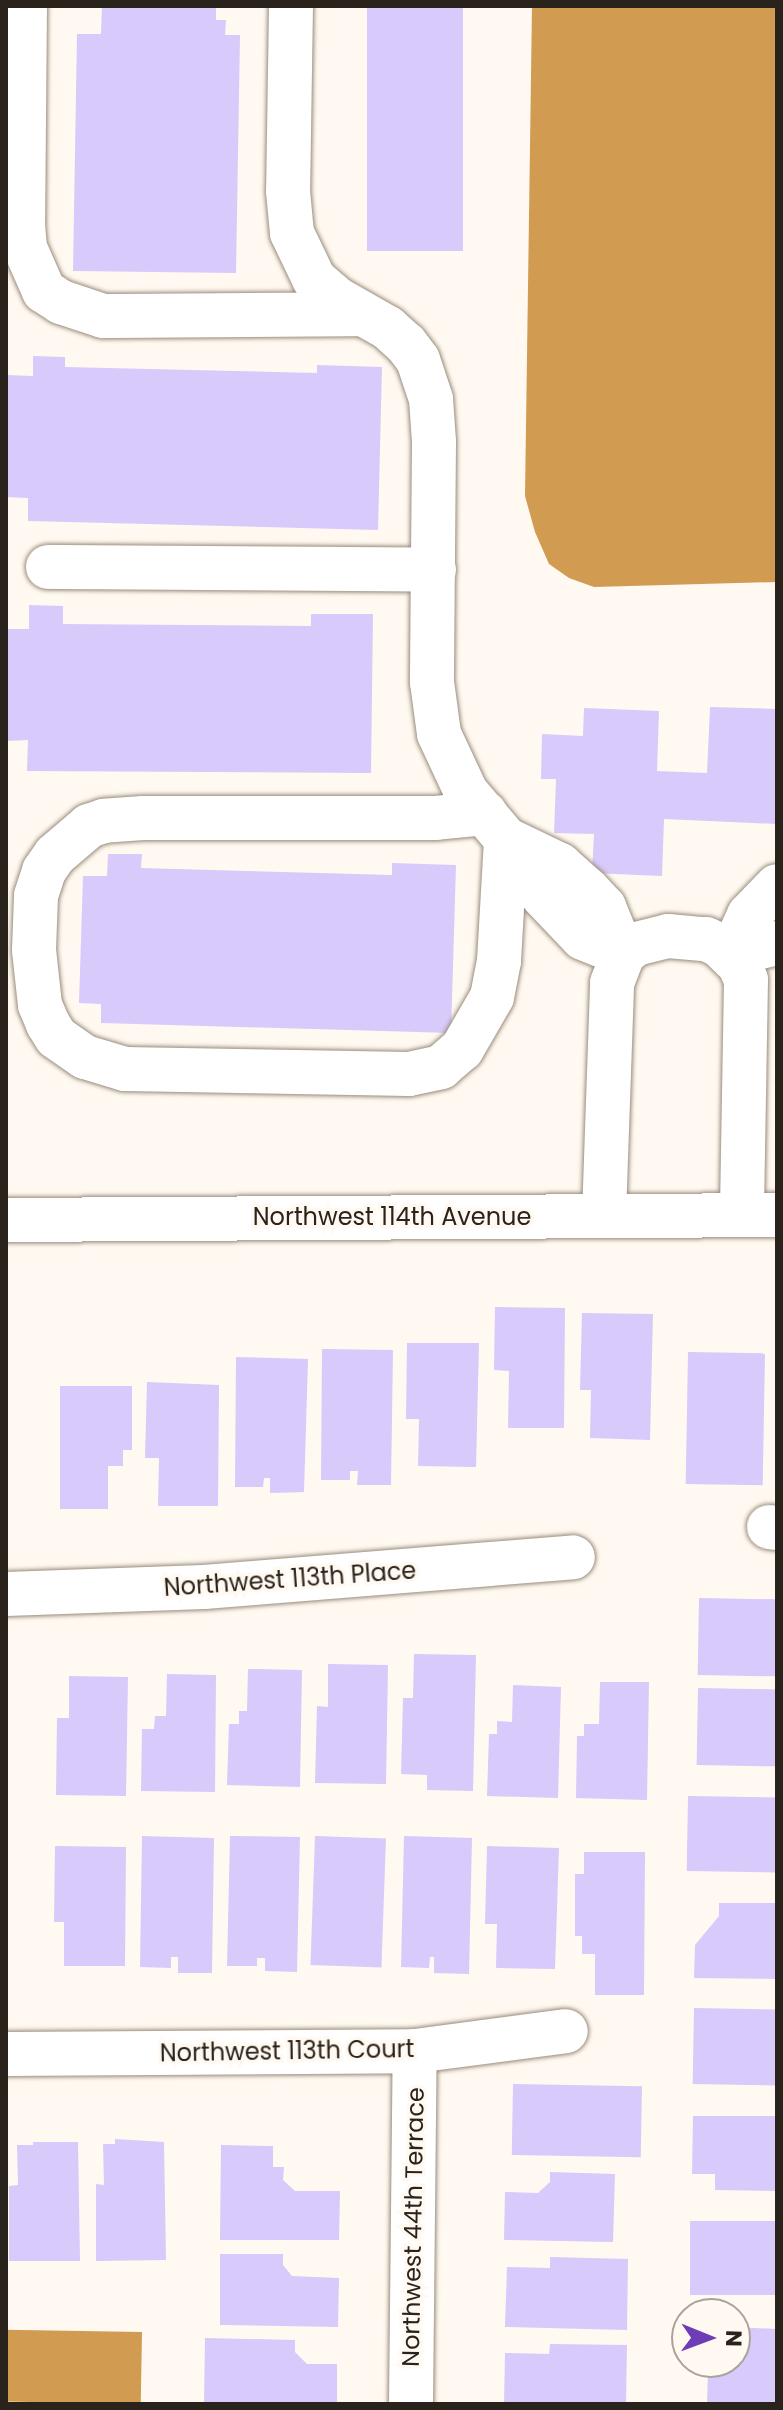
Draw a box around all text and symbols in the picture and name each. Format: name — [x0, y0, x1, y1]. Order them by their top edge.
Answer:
street label: Northwest 114th Avenue — [253, 1203, 531, 1231]
street label: Northwest 113th Place — [163, 1556, 417, 1602]
street label: Northwest 113th Court — [160, 2034, 414, 2068]
street label: Northwest 44th Terrace — [396, 2087, 430, 2367]
north arrow — [671, 2298, 751, 2378]
text: N — [718, 2330, 749, 2347]

